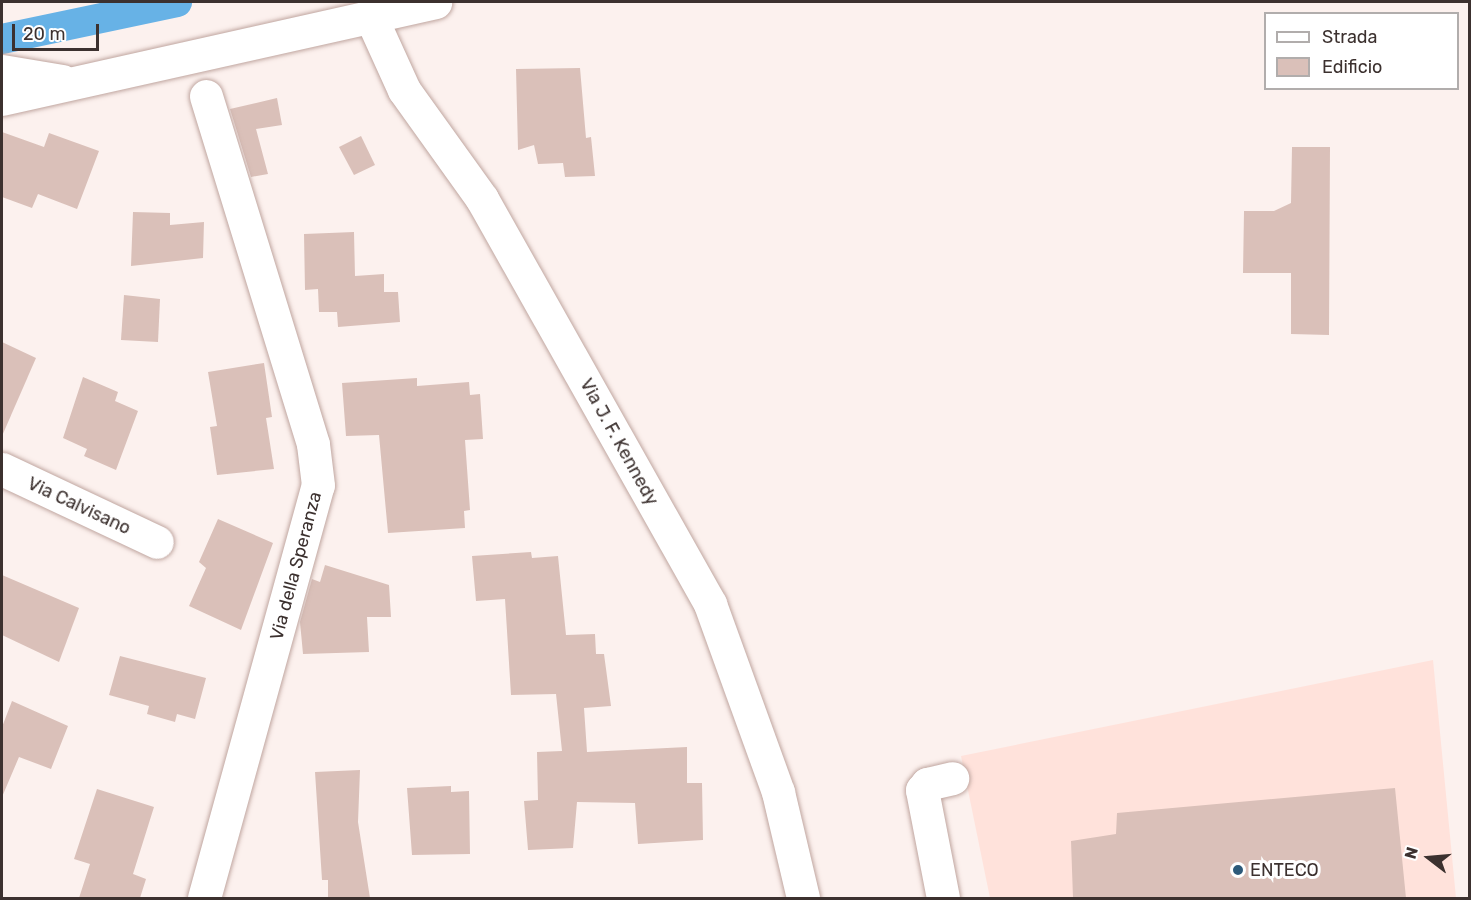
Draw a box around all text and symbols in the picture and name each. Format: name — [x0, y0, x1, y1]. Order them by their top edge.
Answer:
scale bar — [15, 12, 102, 50]
legend — [1264, 12, 1459, 90]
text: 20 m — [23, 23, 65, 45]
text: Strada — [1322, 26, 1378, 48]
text: Edificio — [1322, 56, 1382, 78]
street label: Via J. F. Kennedy — [575, 375, 663, 509]
street label: Via Calvisano — [24, 473, 134, 539]
street label: Via della Speranza — [266, 489, 326, 643]
north arrow — [1399, 828, 1459, 888]
text: N — [1400, 845, 1422, 861]
place label: ENTECO — [1250, 859, 1319, 881]
marker: ENTECO — [1231, 863, 1245, 877]

